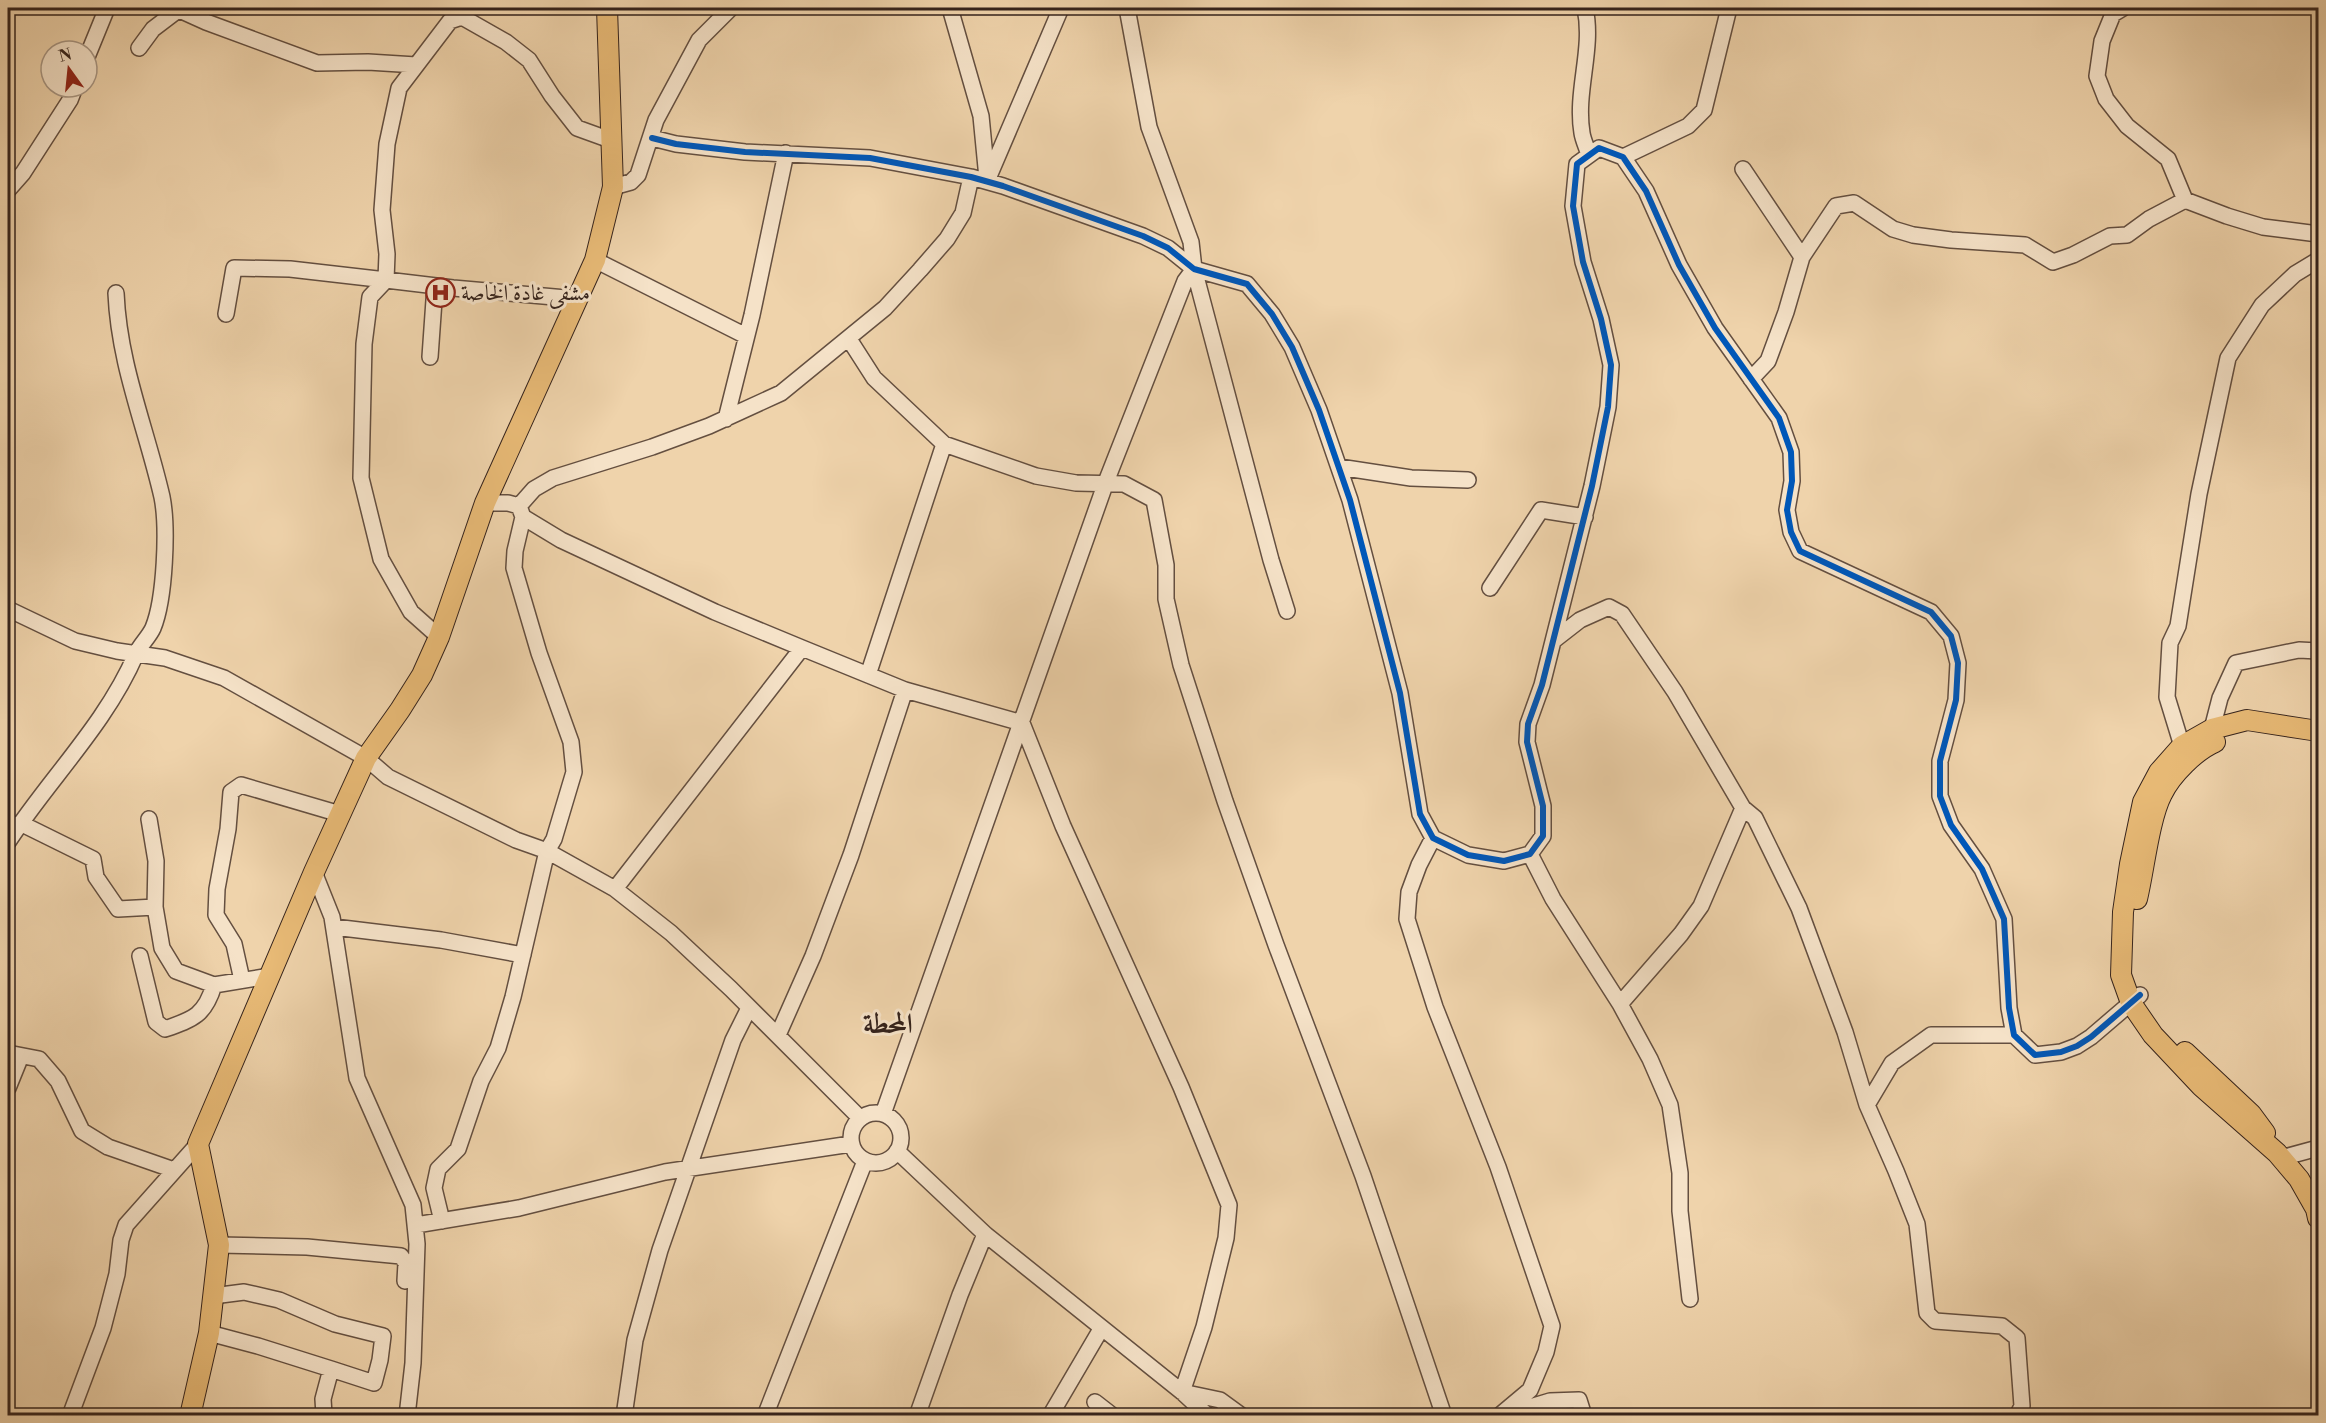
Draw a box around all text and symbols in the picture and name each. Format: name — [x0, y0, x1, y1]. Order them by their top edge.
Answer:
north arrow — [39, 39, 99, 99]
text: N — [57, 44, 74, 67]
hospital icon: مشفى غادة الخاصة — [424, 277, 456, 309]
place label: مشفى غادة الخاصة — [461, 280, 590, 309]
district label: المحطة — [863, 1007, 913, 1042]

